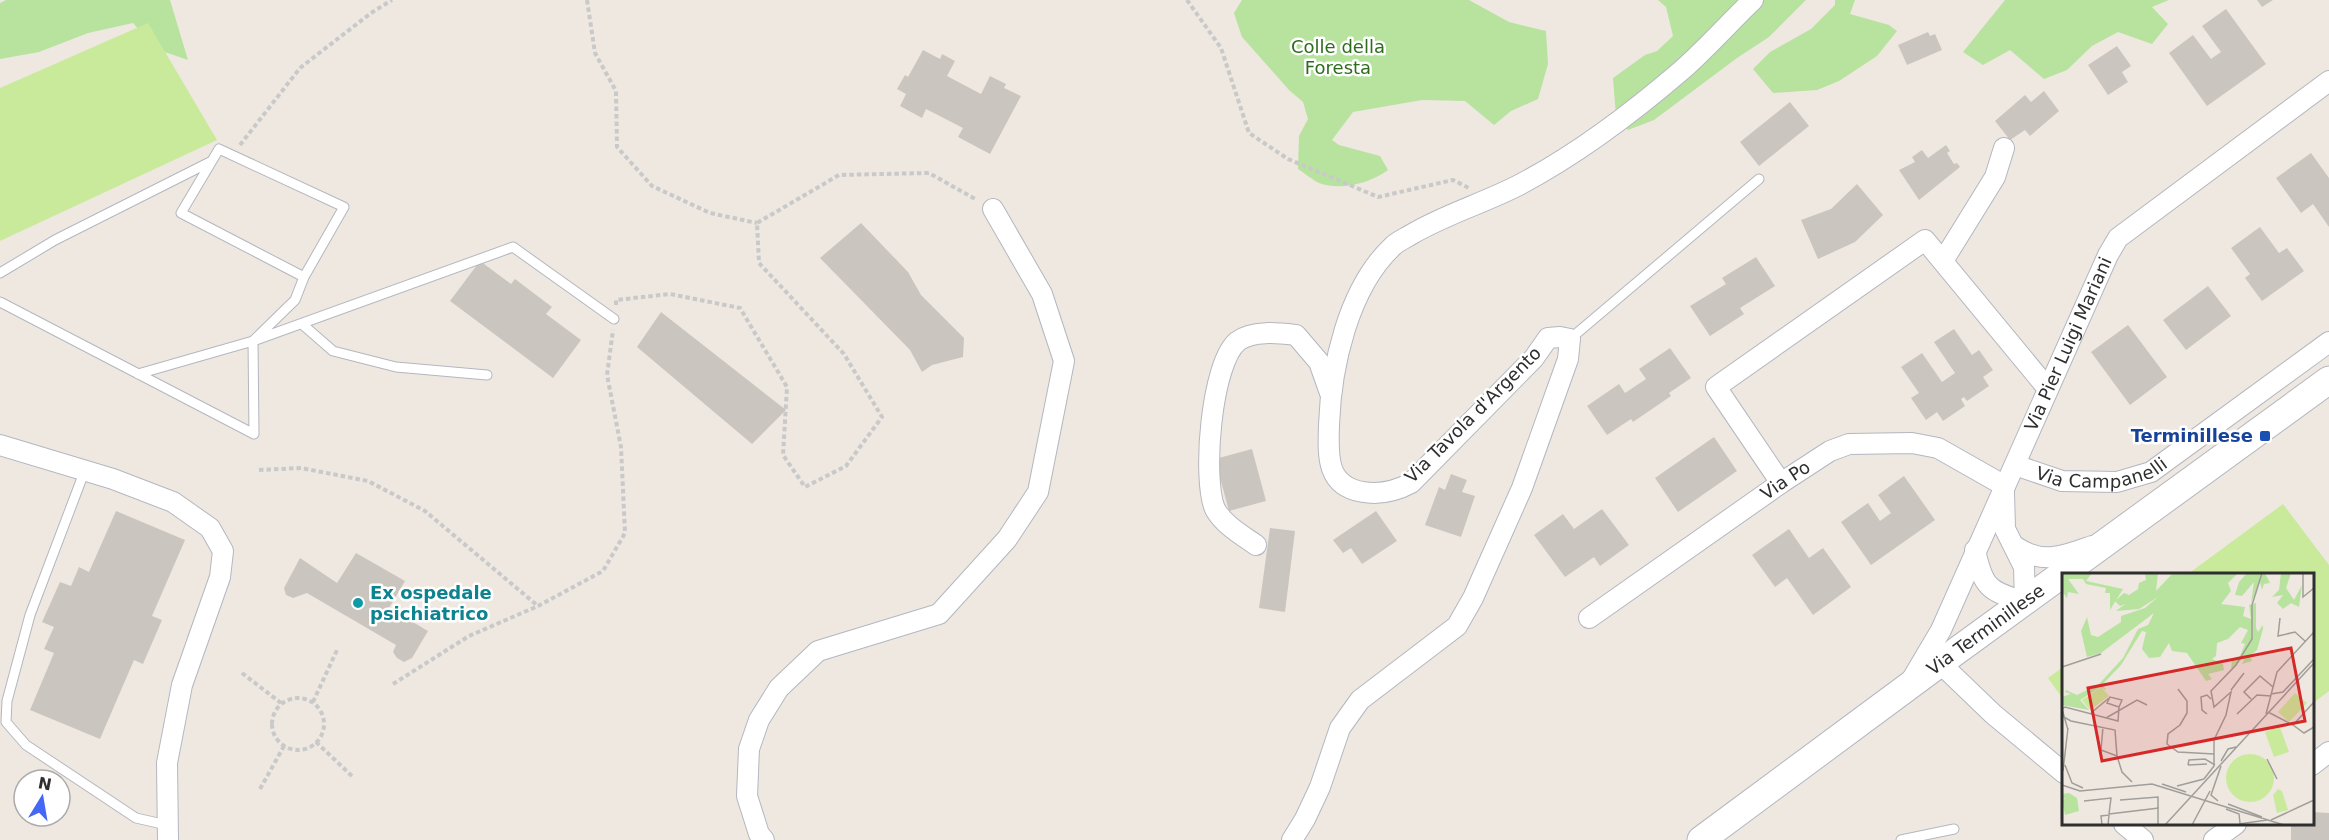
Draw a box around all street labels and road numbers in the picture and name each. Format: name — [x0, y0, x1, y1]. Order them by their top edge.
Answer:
street label: Via Pier Luigi Mariani — [2020, 254, 2116, 434]
street label: Via Tavola d'Argento — [1400, 342, 1545, 487]
street label: Via Campanelli — [2033, 453, 2171, 492]
street label: Via Po — [1757, 456, 1814, 504]
street label: Via Terminillese — [1923, 580, 2048, 679]

